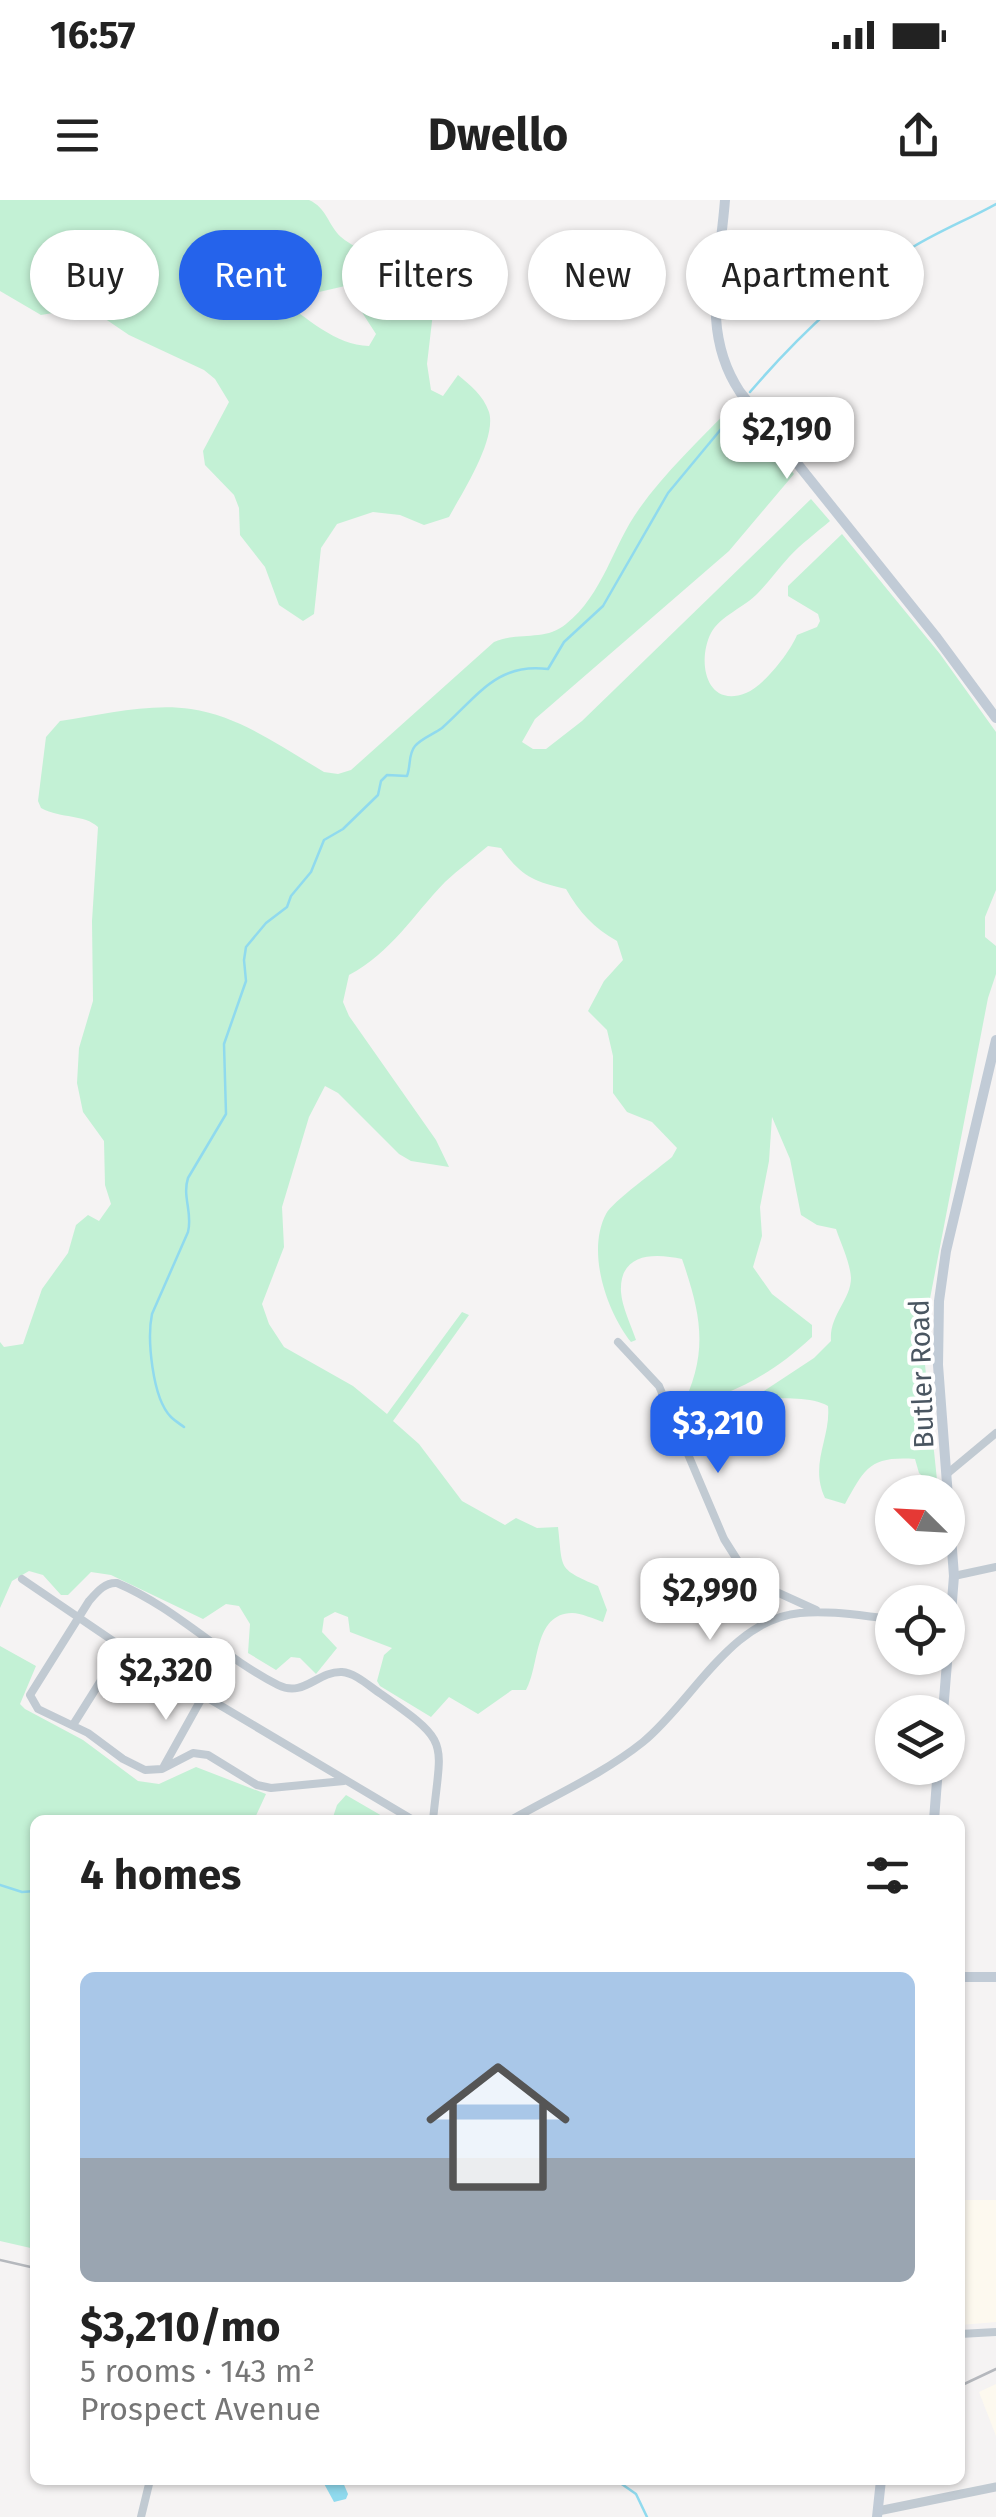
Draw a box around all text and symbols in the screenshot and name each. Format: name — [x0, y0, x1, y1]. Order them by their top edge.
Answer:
text: 16:57 — [50, 12, 136, 58]
icon: menu — [50, 108, 105, 163]
text: Dwello — [428, 108, 568, 162]
icon: share — [891, 108, 946, 163]
chip: Buy — [30, 230, 159, 320]
chip: Rent — [179, 230, 322, 320]
chip: Filters — [342, 230, 508, 320]
chip: New — [528, 230, 666, 320]
chip: Apartment — [686, 230, 924, 320]
pin: $2,190 — [706, 397, 868, 482]
text: $2,190 — [742, 410, 832, 448]
street label: Butler Road — [902, 1299, 941, 1449]
pin: $3,210 — [637, 1391, 799, 1476]
text: $3,210 — [672, 1404, 764, 1442]
north arrow — [875, 1475, 965, 1565]
map controls — [875, 1475, 965, 1785]
pin: $2,990 — [629, 1558, 791, 1643]
text: $2,990 — [662, 1571, 758, 1609]
button: locate — [875, 1585, 965, 1675]
pin: $2,320 — [85, 1638, 247, 1723]
text: $2,320 — [119, 1651, 213, 1689]
button: layers — [875, 1695, 965, 1785]
icon: filters — [860, 1848, 915, 1903]
text: 4 homes — [80, 1850, 241, 1900]
icon: home — [408, 2037, 588, 2217]
text: $3,210/mo — [80, 2302, 280, 2352]
text: 5 rooms · 143 m² — [80, 2352, 315, 2390]
text: Prospect Avenue — [80, 2390, 321, 2428]

